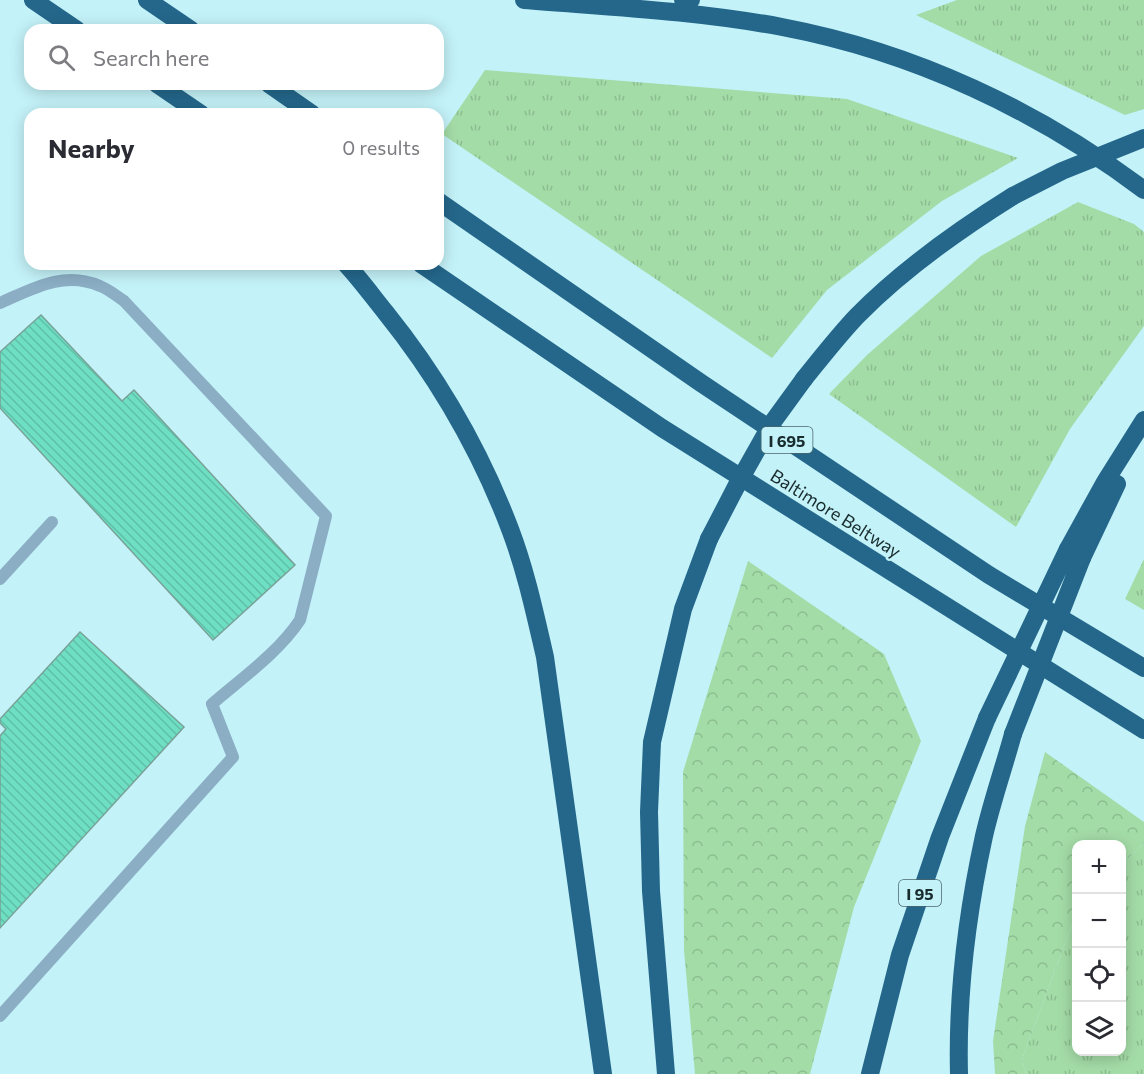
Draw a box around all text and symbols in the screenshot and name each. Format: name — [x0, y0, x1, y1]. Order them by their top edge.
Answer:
search box — [24, 24, 444, 90]
icon: search — [45, 41, 78, 74]
text: Search here — [93, 44, 209, 71]
text: Nearby — [48, 132, 135, 163]
text: 0 results — [342, 135, 420, 159]
road number: I 695 — [762, 427, 812, 453]
street label: Baltimore Beltway — [767, 464, 905, 562]
map controls — [1072, 840, 1126, 1056]
button: + — [1072, 840, 1126, 894]
road number: I 95 — [899, 880, 941, 906]
button: − — [1072, 894, 1126, 948]
button: locate — [1072, 948, 1126, 1002]
button: layers — [1072, 1002, 1126, 1056]

